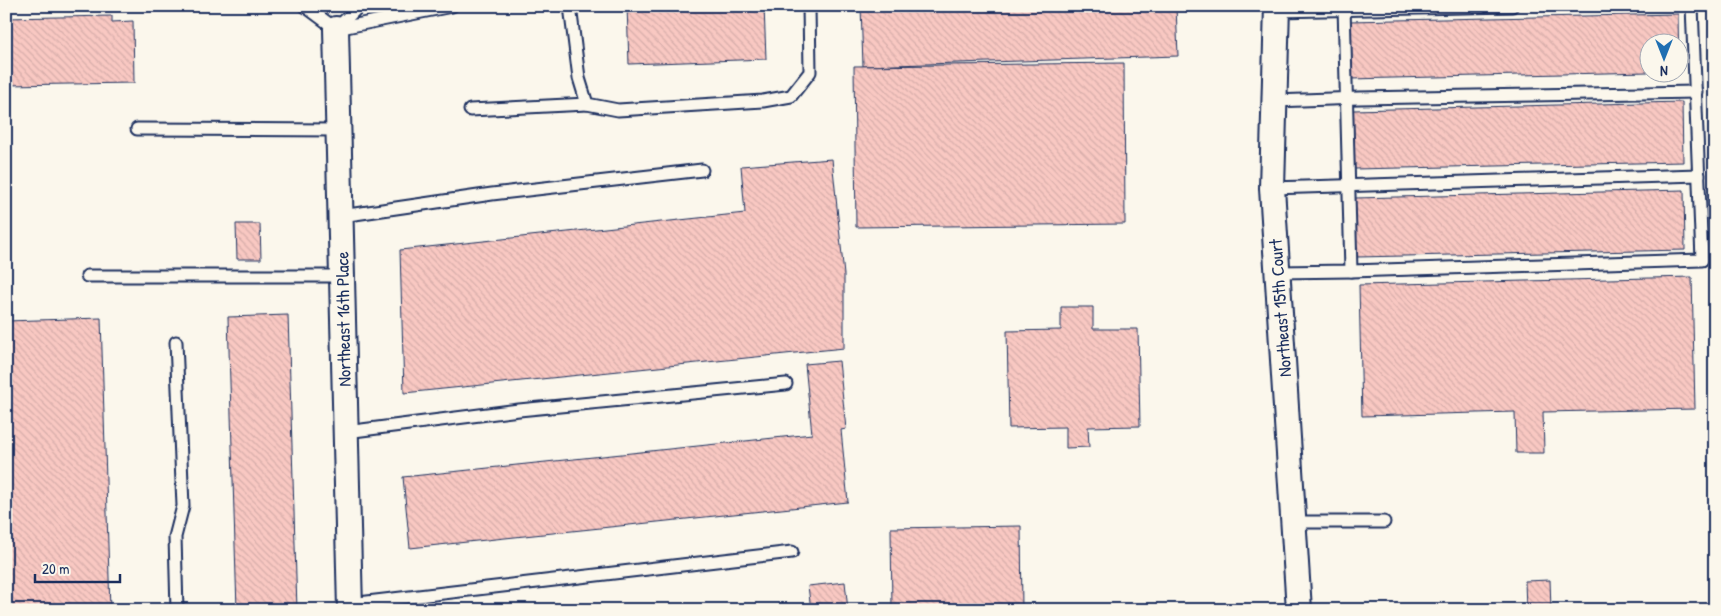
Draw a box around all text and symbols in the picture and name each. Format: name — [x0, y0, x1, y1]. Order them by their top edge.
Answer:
north arrow — [1638, 32, 1688, 82]
text: N — [1660, 62, 1668, 81]
street label: Northeast 15th Court — [1263, 237, 1297, 378]
street label: Northeast 16th Place — [329, 251, 357, 387]
scale bar — [35, 551, 120, 583]
text: 20 m — [42, 558, 69, 579]

